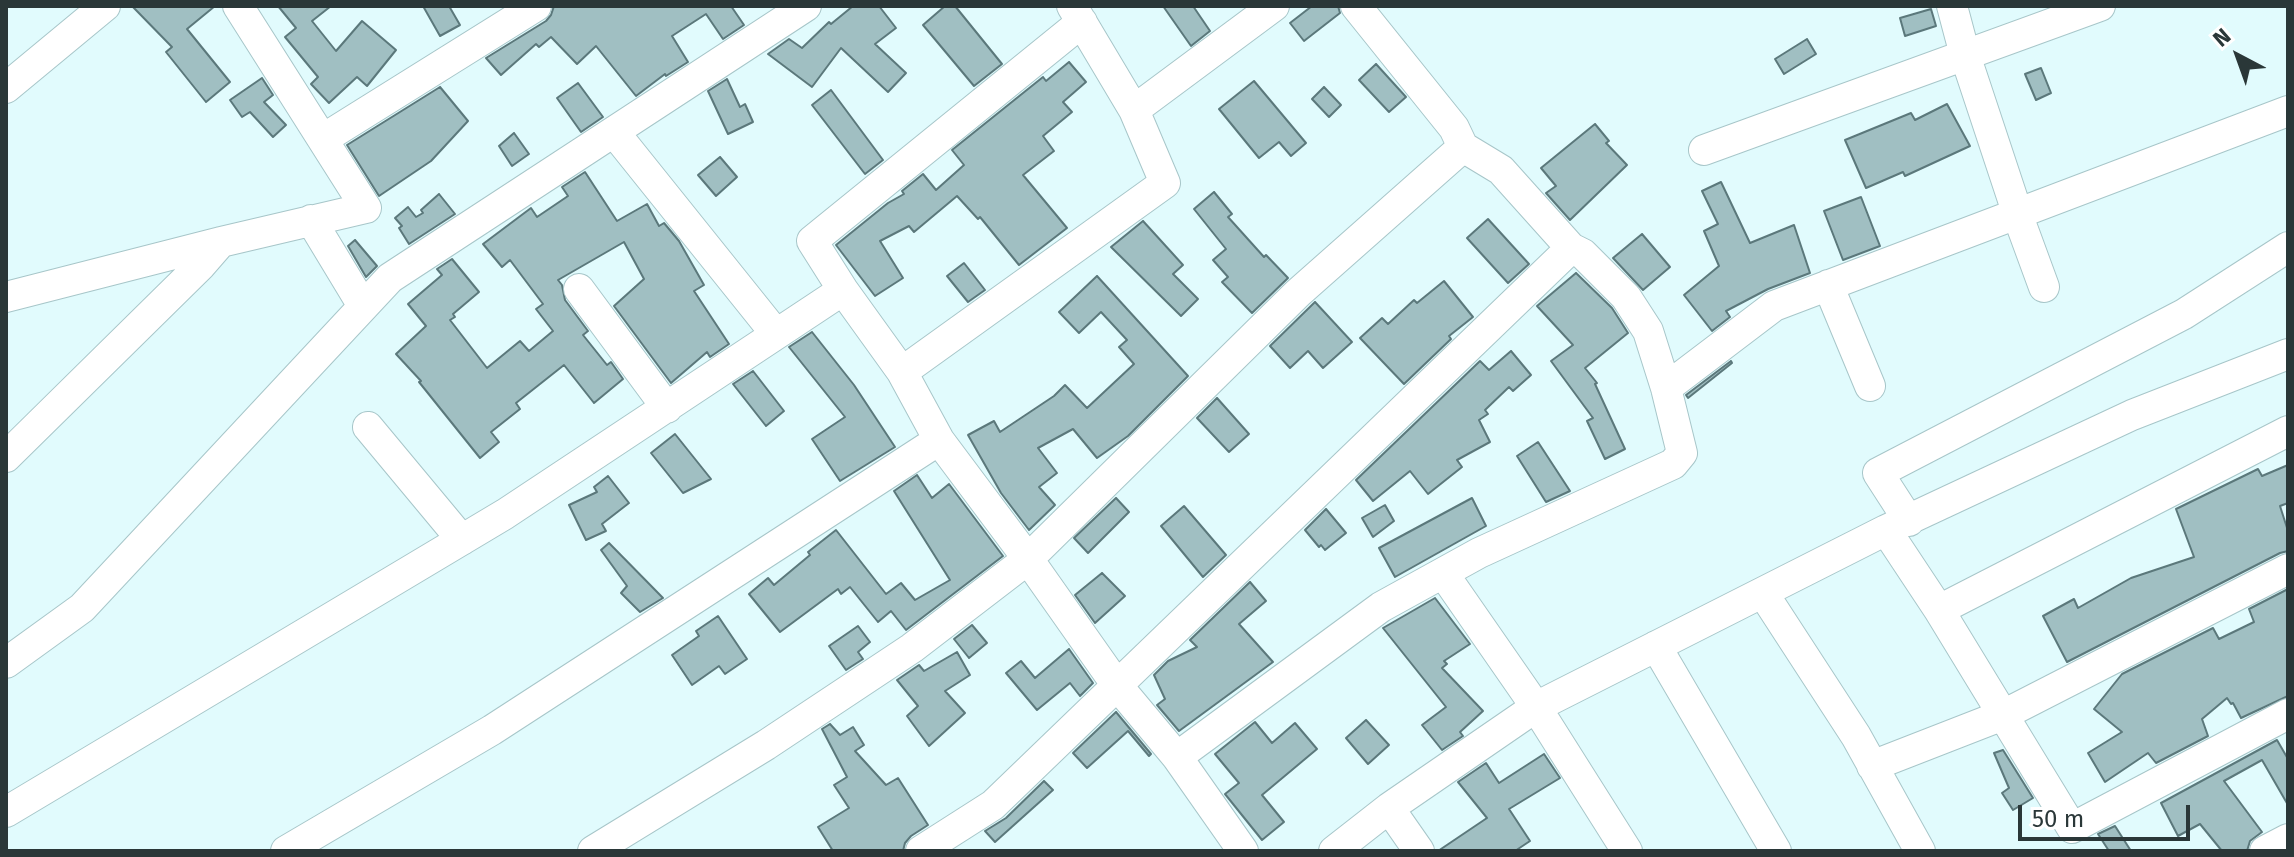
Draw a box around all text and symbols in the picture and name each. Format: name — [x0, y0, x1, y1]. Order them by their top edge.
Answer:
north arrow — [2198, 16, 2278, 96]
text: N — [2208, 23, 2236, 52]
scale bar — [2022, 789, 2194, 839]
text: 50 m — [2032, 805, 2084, 833]

